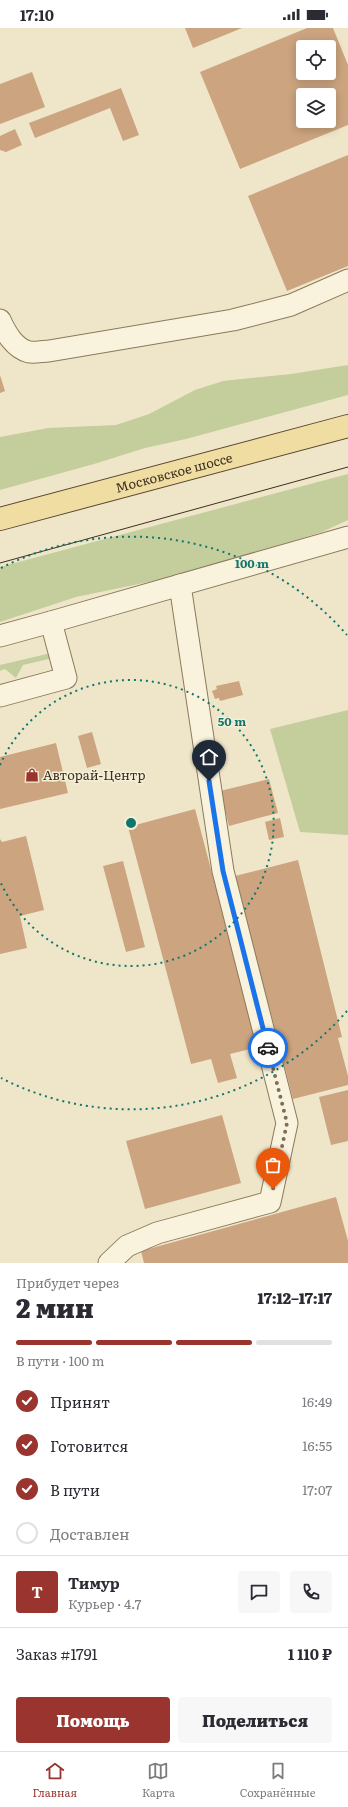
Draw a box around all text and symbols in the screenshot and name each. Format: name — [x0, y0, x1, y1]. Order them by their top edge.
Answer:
text: 17:10 — [20, 3, 54, 26]
map controls — [296, 40, 336, 128]
button: locate — [296, 40, 336, 80]
button: layers — [296, 88, 336, 128]
street label: Московское шоссе — [113, 447, 235, 497]
text: 100 m — [235, 554, 269, 572]
text: 50 m — [218, 712, 246, 730]
pin — [192, 740, 226, 781]
icon: home — [198, 746, 220, 768]
place label: Авторай-Центр — [43, 765, 145, 784]
shop icon: Авторай-Центр — [24, 767, 40, 783]
centre of rings — [124, 816, 138, 830]
courier — [248, 1028, 288, 1068]
icon: car — [257, 1037, 279, 1059]
pin — [256, 1148, 290, 1189]
icon: bag — [262, 1154, 284, 1176]
text: Прибудет через — [16, 1273, 119, 1292]
text: 17:12–17:17 — [258, 1286, 332, 1309]
text: 2 мин — [16, 1287, 94, 1326]
text: В пути · 100 m — [16, 1351, 104, 1370]
icon: check — [16, 1390, 38, 1412]
text: Принят — [50, 1390, 110, 1413]
text: 16:49 — [302, 1392, 332, 1411]
icon: check — [16, 1434, 38, 1456]
text: Готовится — [50, 1434, 128, 1457]
text: 16:55 — [302, 1436, 332, 1455]
icon: check — [16, 1478, 38, 1500]
text: В пути — [50, 1478, 100, 1501]
text: 17:07 — [302, 1480, 332, 1499]
text: Доставлен — [50, 1522, 129, 1545]
text: Тимур — [68, 1571, 120, 1594]
button: chat — [238, 1571, 280, 1613]
button: phone — [290, 1571, 332, 1613]
text: Т — [31, 1580, 43, 1603]
text: Курьер · 4.7 — [68, 1594, 141, 1613]
text: Заказ #1791 — [16, 1642, 98, 1665]
text: 1 110 ₽ — [288, 1642, 332, 1665]
button: Помощь — [16, 1697, 170, 1743]
button: Поделиться — [178, 1697, 332, 1743]
tab: Главная — [32, 1760, 77, 1800]
tab: Карта — [142, 1760, 175, 1800]
tab: Сохранённые — [240, 1760, 316, 1800]

